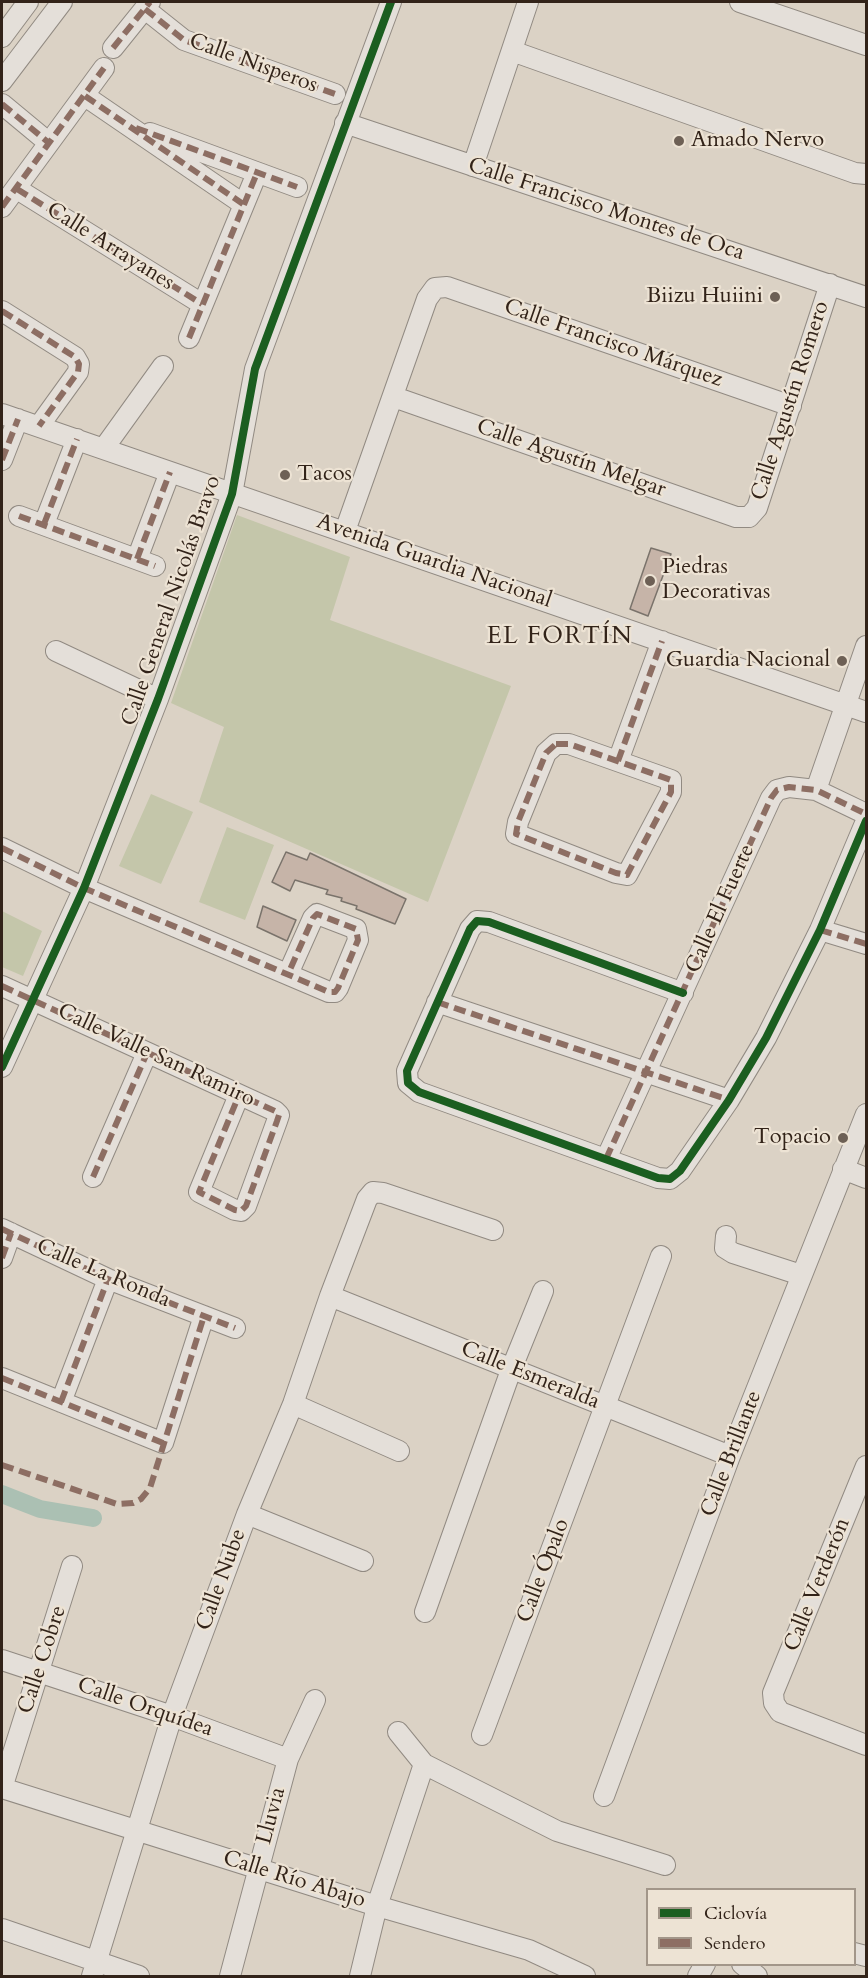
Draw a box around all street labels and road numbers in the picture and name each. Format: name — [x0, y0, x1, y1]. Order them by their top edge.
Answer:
street label: Calle Nisperos — [185, 29, 321, 99]
street label: Calle Francisco Montes de Oca — [465, 153, 747, 267]
street label: Calle Arrayanes — [41, 197, 179, 297]
street label: Calle Francisco Márquez — [500, 294, 726, 394]
street label: Calle Agustín Romero — [746, 298, 836, 504]
street label: Calle Agustín Melgar — [473, 414, 669, 504]
street label: Calle General Nicolás Bravo — [117, 472, 227, 730]
street label: Avenida Guardia Nacional — [313, 509, 555, 615]
street label: Calle El Fuerte — [681, 841, 761, 977]
street label: Calle Valle San Ramiro — [53, 999, 259, 1113]
street label: Calle La Ronda — [32, 1234, 174, 1314]
street label: Calle Esmeralda — [457, 1336, 603, 1416]
street label: Calle Brillante — [696, 1387, 768, 1521]
street label: Calle Verderón — [779, 1514, 857, 1656]
street label: Calle Ópalo — [512, 1515, 576, 1627]
street label: Calle Nube — [191, 1526, 253, 1634]
street label: Calle Cobre — [13, 1603, 73, 1717]
street label: Calle Orquídea — [74, 1672, 216, 1744]
street label: Lluvia — [252, 1785, 292, 1847]
street label: Calle Río Abajo — [220, 1846, 368, 1914]

